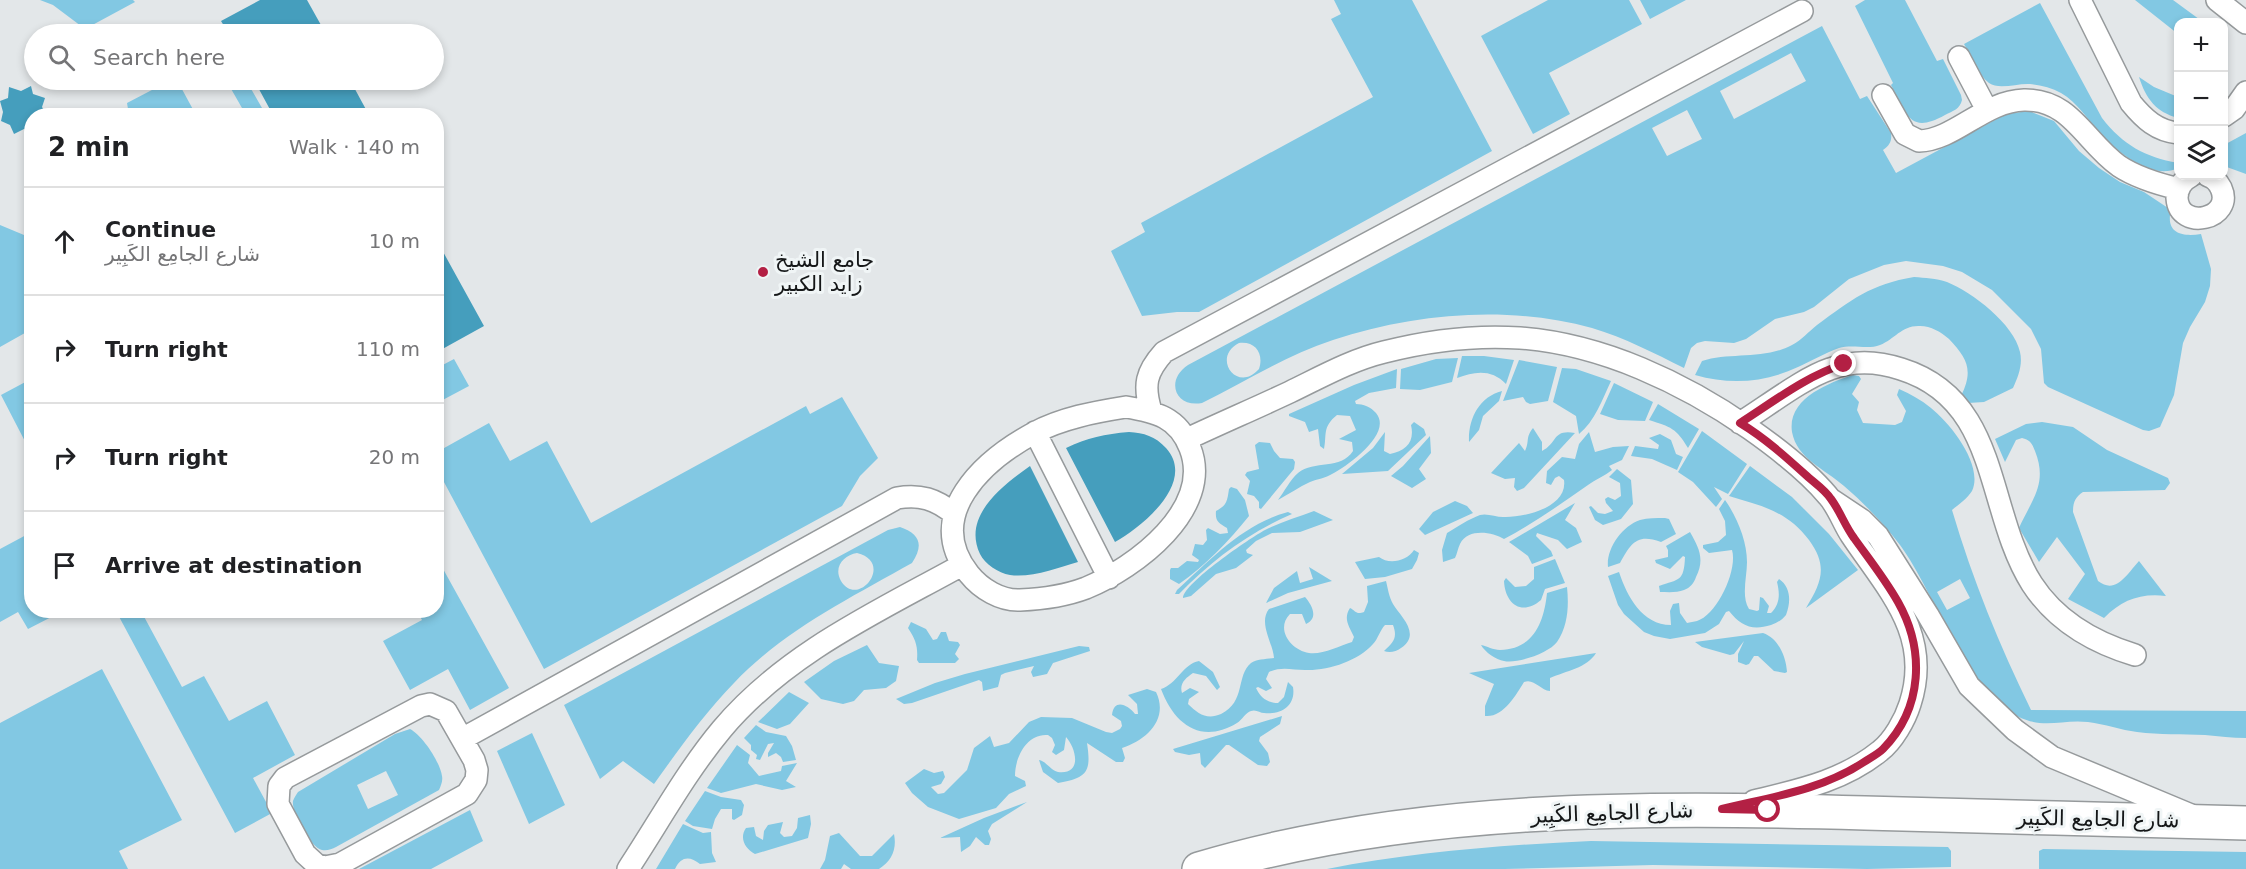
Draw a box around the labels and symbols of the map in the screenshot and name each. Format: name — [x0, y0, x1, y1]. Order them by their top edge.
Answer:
place label: جامع الشيخ زايد الكبير — [774, 248, 874, 296]
marker: جامع الشيخ زايد الكبير — [756, 265, 770, 279]
route end — [1830, 350, 1856, 376]
route start — [1754, 796, 1780, 822]
street label: شارع الجامِع الكَبِير — [1529, 798, 1694, 829]
street label: شارع الجامِع الكَبِير — [2015, 806, 2180, 834]

